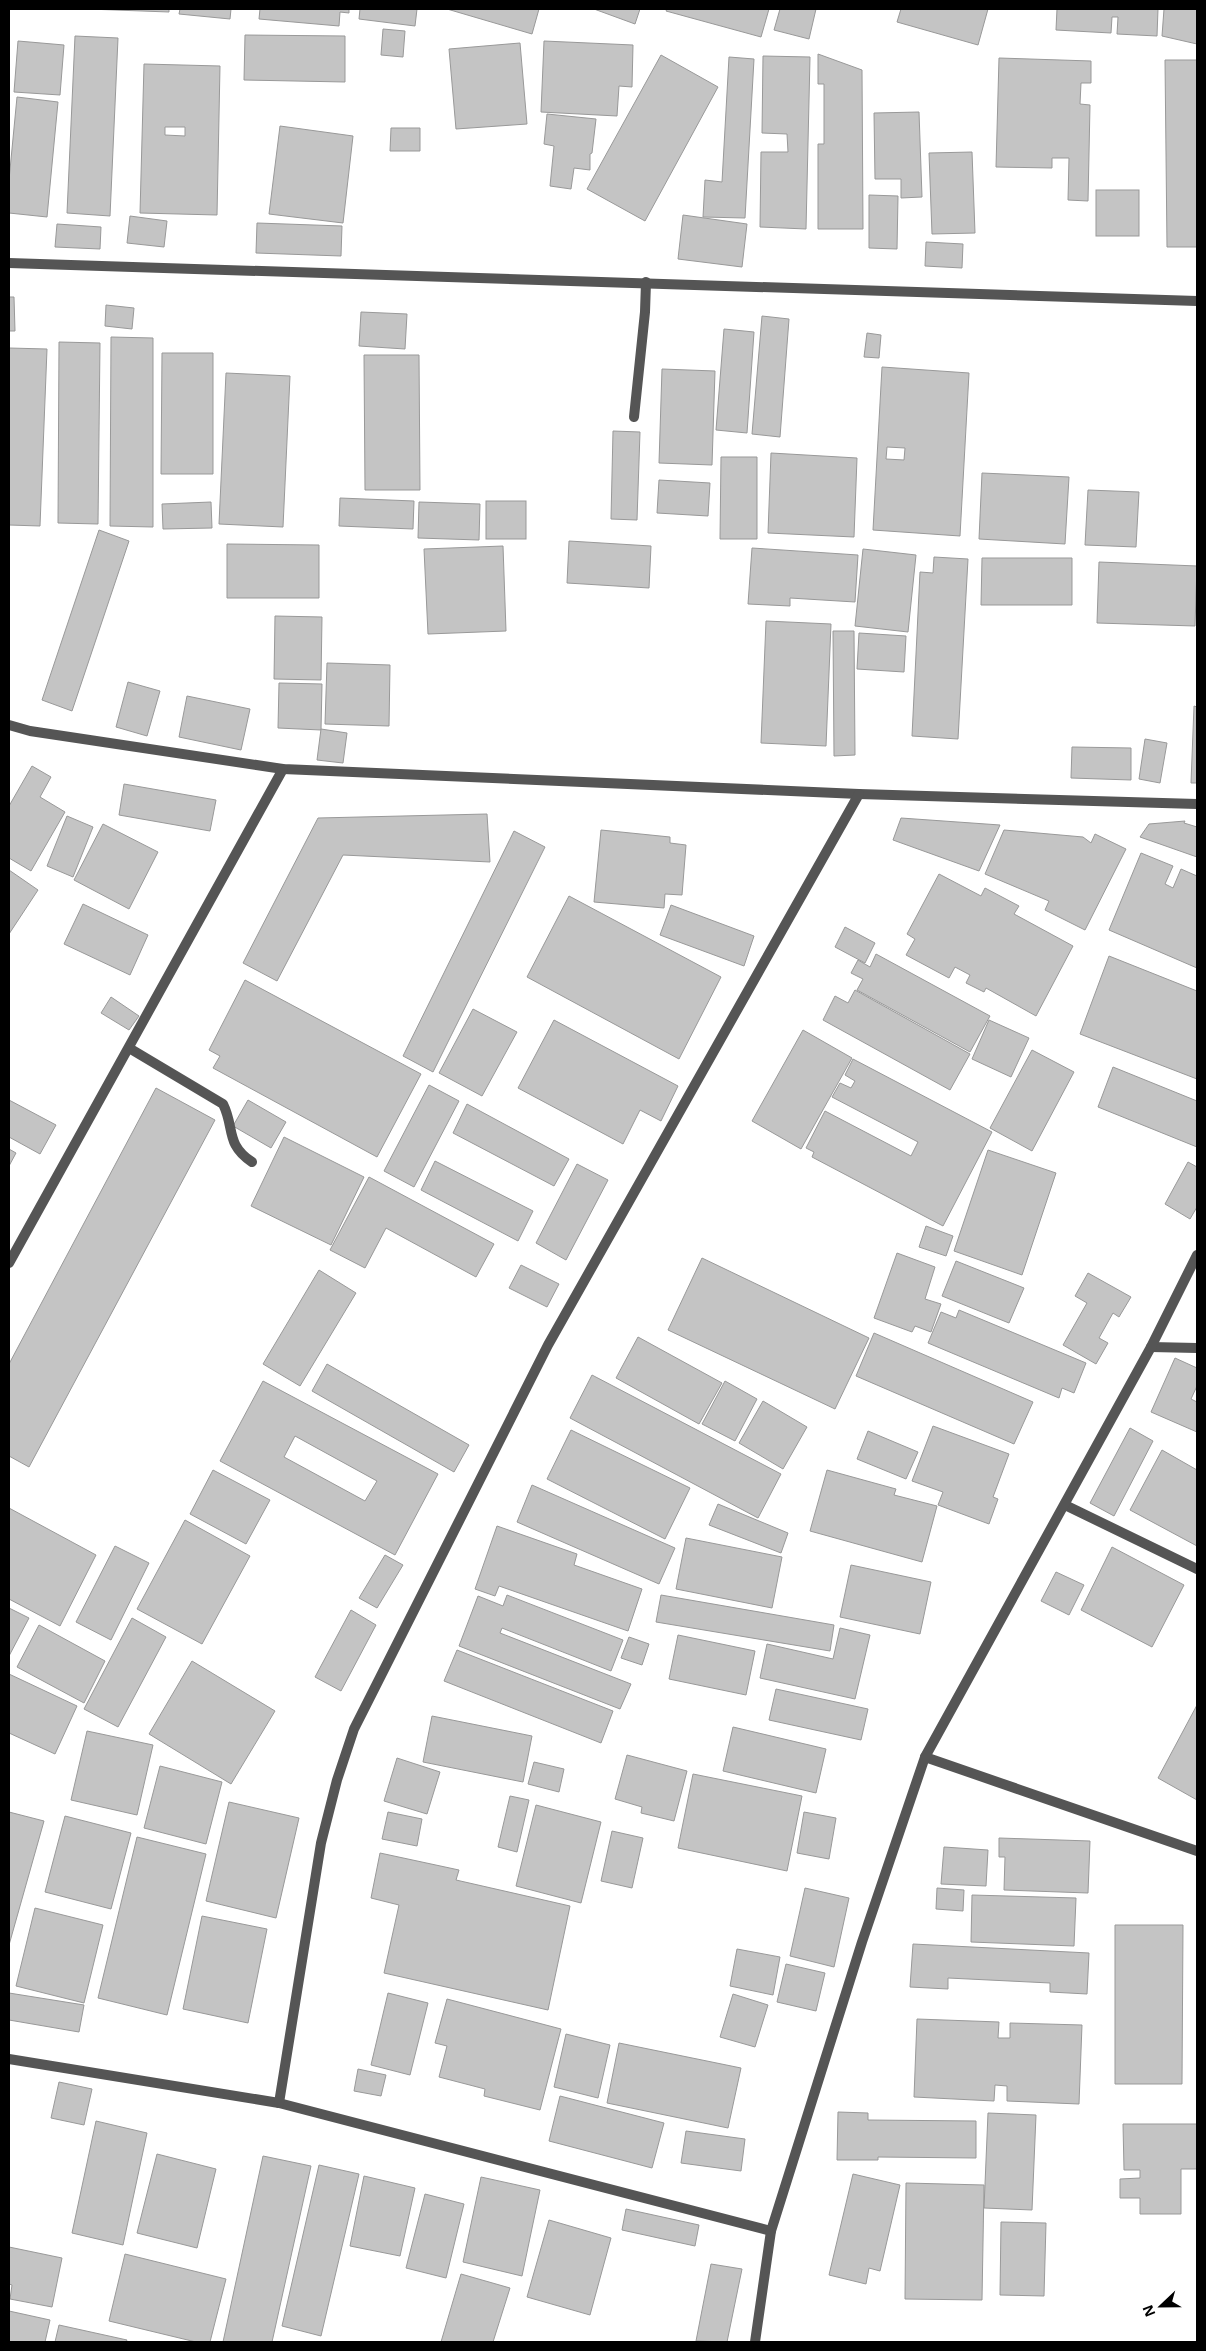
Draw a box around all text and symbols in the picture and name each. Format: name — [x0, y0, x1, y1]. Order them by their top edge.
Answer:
north arrow — [1136, 2281, 1186, 2331]
text: N — [1138, 2302, 1159, 2320]

